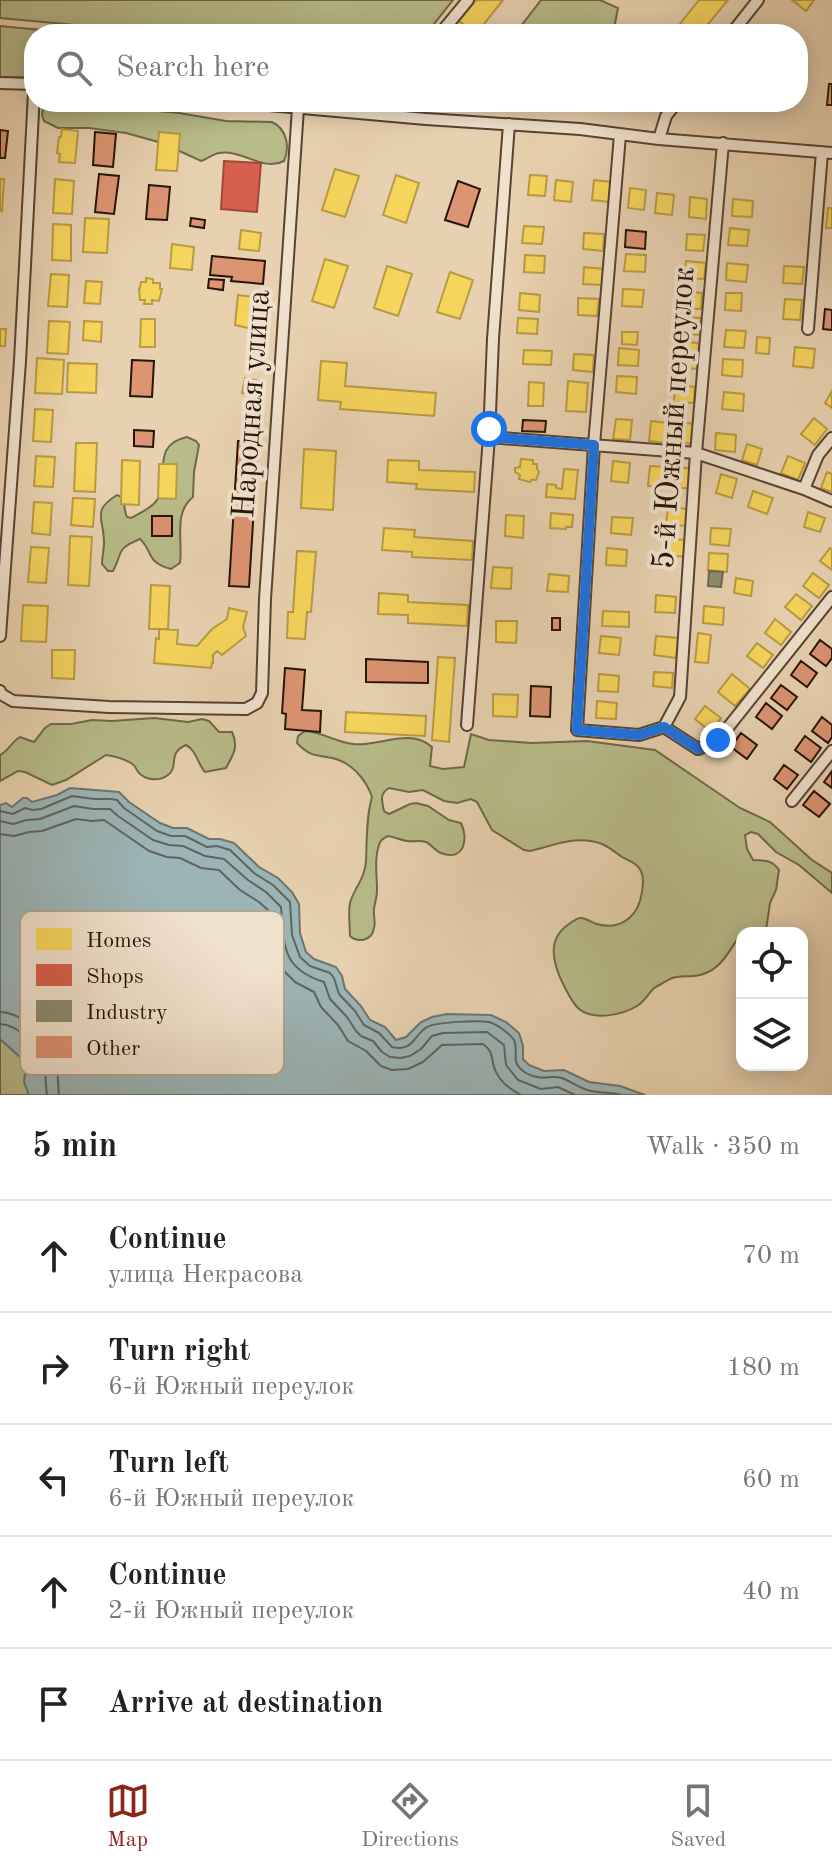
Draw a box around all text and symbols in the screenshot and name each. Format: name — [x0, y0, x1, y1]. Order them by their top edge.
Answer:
search box — [24, 24, 808, 112]
icon: search — [52, 46, 96, 90]
text: Search here — [116, 53, 270, 83]
street label: 5-й Южный переулок — [648, 266, 702, 570]
street label: Народная улица — [229, 288, 277, 519]
route start — [471, 411, 507, 447]
route end — [700, 722, 736, 758]
legend — [20, 911, 284, 1075]
map controls — [736, 927, 808, 1071]
button: locate — [736, 927, 808, 999]
text: Homes — [86, 930, 151, 952]
text: Shops — [86, 966, 143, 988]
button: layers — [736, 999, 808, 1071]
text: Industry — [86, 1002, 168, 1024]
text: Other — [86, 1038, 140, 1060]
text: 5 min — [32, 1130, 117, 1164]
text: Walk · 350 m — [646, 1134, 800, 1160]
text: Continue — [108, 1225, 227, 1255]
icon: ahead — [32, 1234, 76, 1278]
text: 70 m — [742, 1243, 800, 1269]
text: улица Некрасова — [108, 1262, 303, 1288]
text: Turn right — [108, 1337, 250, 1367]
icon: right — [32, 1346, 76, 1390]
text: 180 m — [727, 1355, 800, 1381]
text: 6-й Южный переулок — [108, 1374, 354, 1400]
text: Turn left — [108, 1449, 229, 1479]
icon: left — [32, 1458, 76, 1502]
text: 60 m — [742, 1467, 800, 1493]
text: 6-й Южный переулок — [108, 1486, 354, 1512]
text: Continue — [108, 1561, 227, 1591]
icon: ahead — [32, 1570, 76, 1614]
text: 40 m — [742, 1579, 800, 1605]
text: 2-й Южный переулок — [108, 1598, 354, 1624]
icon: arrive — [32, 1682, 76, 1726]
text: Arrive at destination — [108, 1689, 383, 1719]
tab: Map — [106, 1779, 150, 1854]
tab: Directions — [361, 1779, 459, 1854]
tab: Saved — [670, 1779, 726, 1854]

